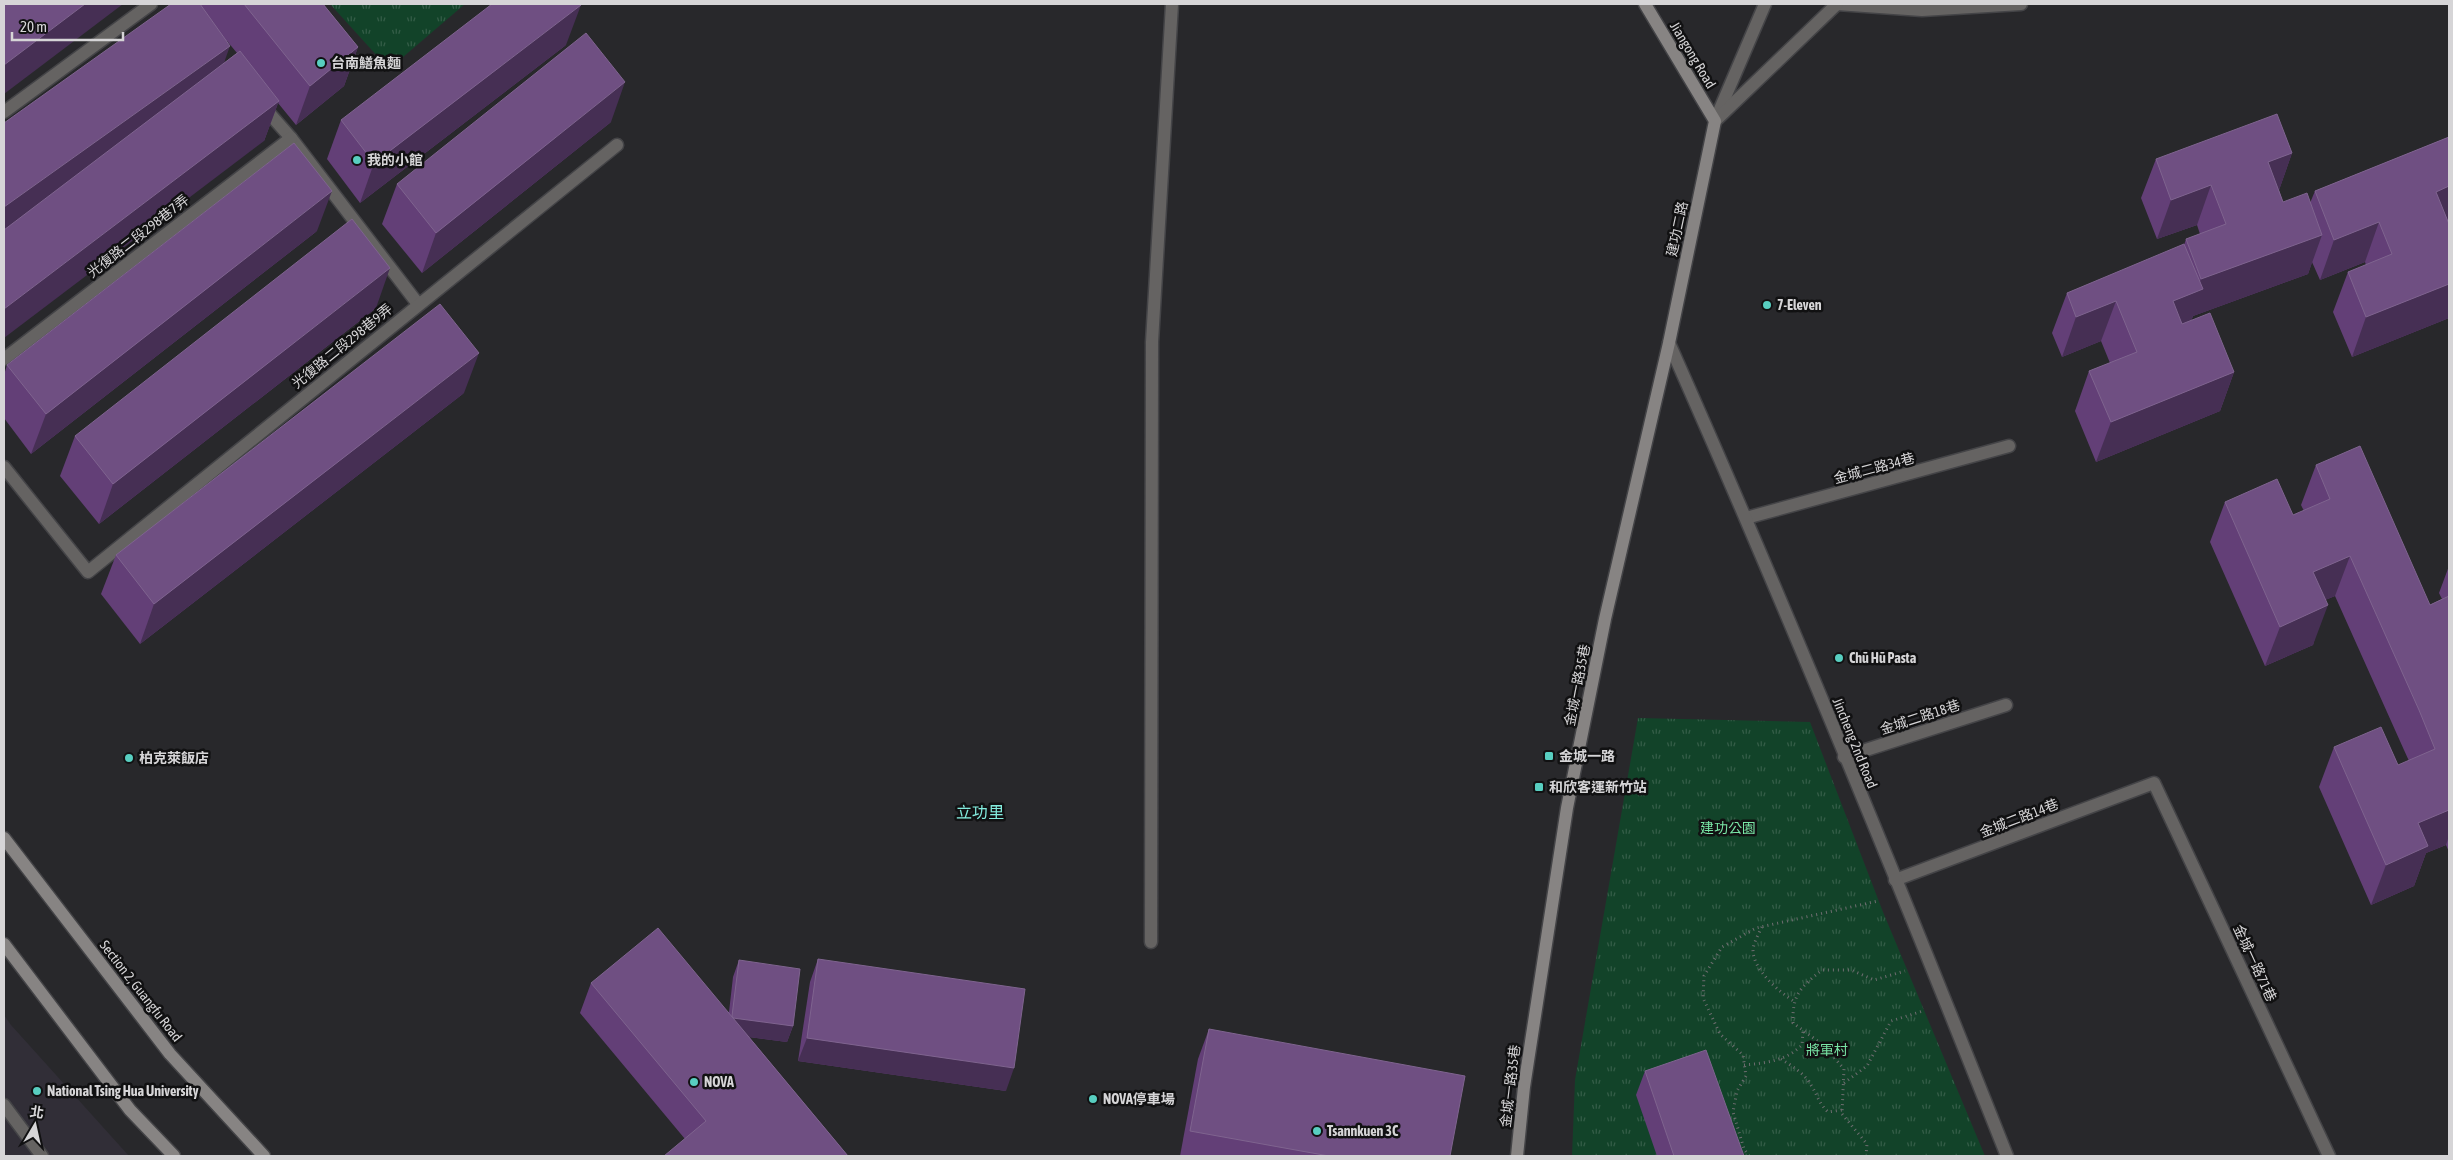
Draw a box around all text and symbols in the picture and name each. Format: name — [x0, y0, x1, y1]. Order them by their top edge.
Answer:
scale bar — [12, 10, 124, 42]
text: 20 m — [20, 18, 47, 35]
street label: Jiangong Road — [1667, 19, 1719, 91]
place label: 台南鱔魚麵 — [331, 55, 401, 71]
marker: 台南鱔魚麵 — [315, 57, 327, 69]
place label: 我的小館 — [367, 152, 423, 168]
marker: 我的小館 — [351, 154, 363, 166]
street label: 光復路二段298巷7弄 — [84, 191, 192, 281]
street label: 建功二路 — [1663, 200, 1691, 258]
place label: 7-Eleven — [1777, 297, 1822, 313]
marker: 7-Eleven — [1761, 299, 1773, 311]
street label: 光復路二段298巷9弄 — [289, 301, 395, 391]
street label: 金城二路34巷 — [1832, 450, 1916, 486]
street label: 金城一路35巷 — [1561, 643, 1593, 727]
place label: Chū Hū Pasta — [1849, 650, 1917, 666]
marker: Chū Hū Pasta — [1833, 652, 1845, 664]
street label: Jincheng 2nd Road — [1830, 695, 1880, 791]
street label: 金城二路18巷 — [1878, 697, 1962, 737]
place label: 金城一路 — [1559, 748, 1615, 764]
place label: 柏克萊飯店 — [139, 750, 209, 766]
marker: 金城一路 — [1543, 750, 1555, 762]
marker: 柏克萊飯店 — [123, 752, 135, 764]
place label: 和欣客運新竹站 — [1549, 779, 1647, 795]
marker: 和欣客運新竹站 — [1533, 781, 1545, 793]
street label: 金城二路14巷 — [1977, 796, 2061, 840]
district label: 立功里 — [956, 803, 1004, 821]
park label: 建功公園 — [1700, 820, 1756, 836]
street label: 金城一路71巷 — [2230, 922, 2280, 1004]
street label: Section 2, Guangfu Road — [97, 937, 185, 1045]
park label: 將軍村 — [1806, 1042, 1848, 1058]
street label: 金城一路35巷 — [1497, 1044, 1523, 1128]
place label: NOVA — [704, 1074, 734, 1090]
marker: NOVA — [688, 1076, 700, 1088]
place label: National Tsing Hua University — [47, 1083, 199, 1099]
marker: National Tsing Hua University — [31, 1085, 43, 1097]
place label: NOVA停車場 — [1103, 1091, 1175, 1107]
marker: NOVA停車場 — [1087, 1093, 1099, 1105]
north arrow — [10, 1100, 60, 1150]
text: 北 — [29, 1103, 45, 1121]
place label: Tsannkuen 3C — [1327, 1123, 1399, 1139]
marker: Tsannkuen 3C — [1311, 1125, 1323, 1137]

